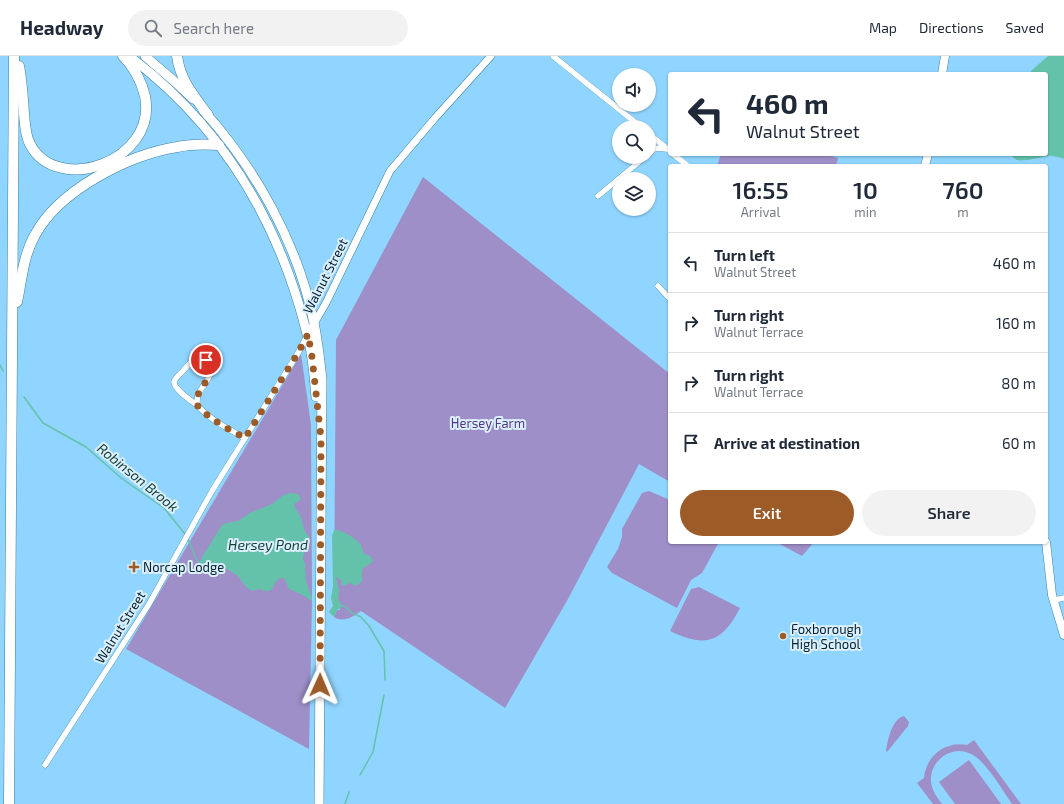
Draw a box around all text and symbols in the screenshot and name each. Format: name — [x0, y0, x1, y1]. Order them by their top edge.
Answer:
search box — [128, 10, 408, 46]
text: Headway — [20, 16, 104, 39]
icon: search — [142, 17, 164, 39]
text: Search here — [174, 19, 254, 37]
text: Map — [869, 19, 897, 36]
text: Directions — [919, 19, 984, 36]
text: Saved — [1006, 19, 1044, 36]
map controls — [612, 68, 656, 216]
button: sound — [612, 68, 656, 112]
text: 460 m — [746, 86, 829, 120]
icon: left — [680, 88, 732, 140]
button: search — [612, 120, 656, 164]
text: Walnut Street — [746, 120, 860, 142]
button: layers — [612, 172, 656, 216]
text: 16:55 — [732, 175, 789, 204]
text: 10 — [853, 175, 878, 204]
text: 760 — [942, 175, 984, 204]
text: Arrival — [741, 204, 780, 220]
text: min — [854, 204, 876, 220]
text: m — [957, 204, 969, 220]
street label: Walnut Street — [299, 236, 351, 316]
text: Turn left — [714, 246, 775, 264]
icon: left — [680, 252, 702, 274]
text: 460 m — [993, 254, 1036, 272]
text: Walnut Street — [714, 264, 796, 280]
text: Turn right — [714, 306, 784, 324]
icon: right — [680, 312, 702, 334]
text: 160 m — [996, 314, 1036, 332]
text: Walnut Terrace — [714, 324, 804, 340]
pin — [189, 343, 223, 377]
icon: arrive — [195, 349, 217, 371]
text: Turn right — [714, 366, 784, 384]
icon: right — [680, 372, 702, 394]
text: 80 m — [1001, 374, 1036, 392]
text: Walnut Terrace — [714, 384, 804, 400]
park label: Hersey Farm — [451, 415, 525, 431]
icon: arrive — [680, 432, 702, 454]
text: Arrive at destination — [714, 434, 860, 452]
text: 60 m — [1002, 434, 1036, 452]
water label: Robinson Brook — [94, 439, 182, 515]
button: Exit — [680, 490, 854, 536]
button: Share — [862, 490, 1036, 536]
water label: Hersey Pond — [228, 536, 308, 553]
place label: Norcap Lodge — [143, 559, 224, 575]
marker: Norcap Lodge — [128, 561, 140, 573]
street label: Walnut Street — [91, 588, 149, 666]
place label: Foxborough High School — [791, 621, 861, 652]
marker: Foxborough High School — [778, 631, 788, 641]
position arrow — [299, 664, 341, 706]

